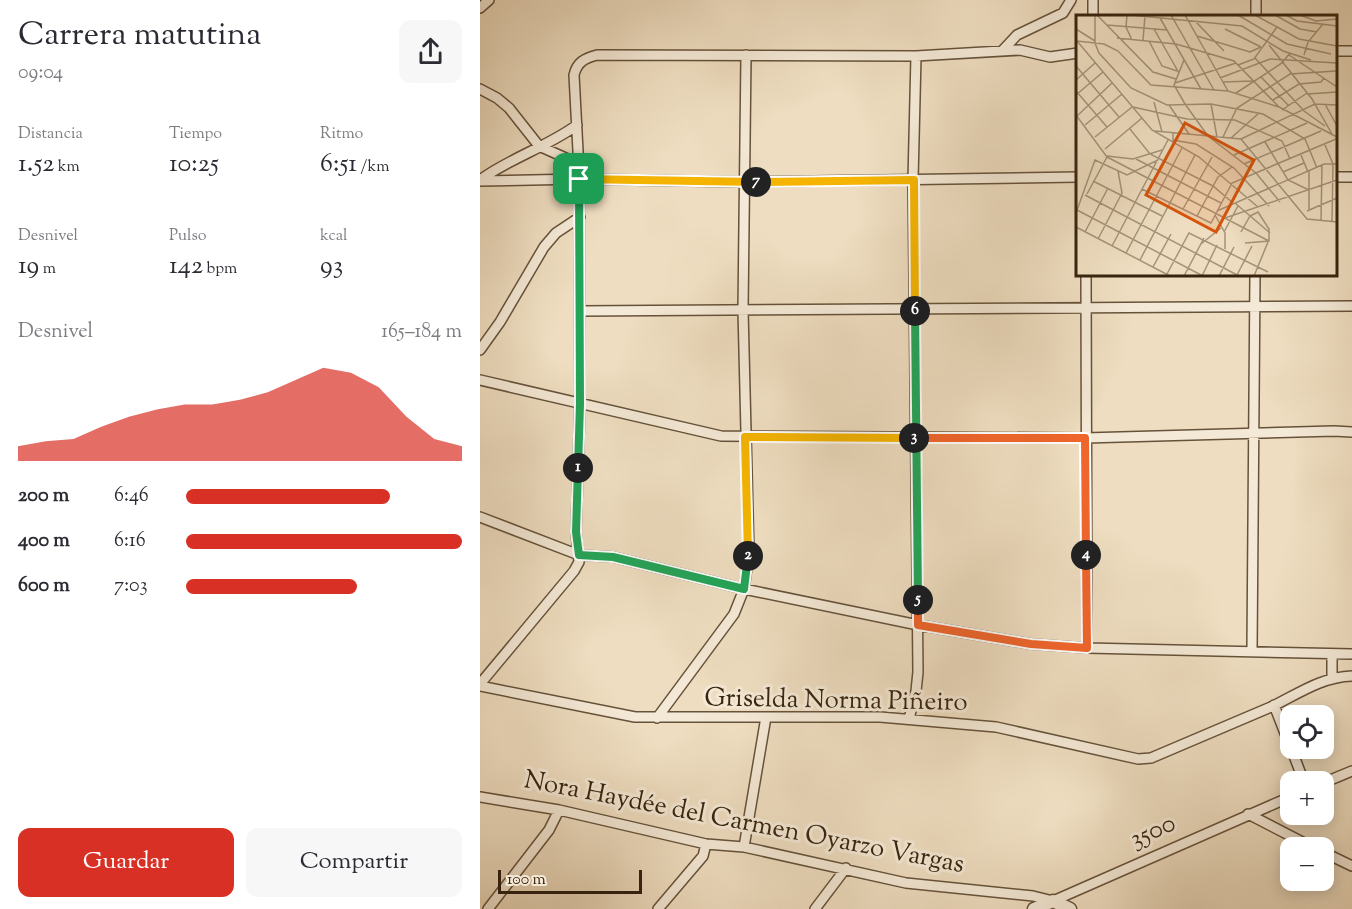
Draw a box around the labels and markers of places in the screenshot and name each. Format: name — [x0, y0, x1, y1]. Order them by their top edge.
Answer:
pin — [553, 153, 604, 204]
pin: 7 — [741, 167, 771, 197]
pin: 6 — [900, 296, 930, 326]
pin: 3 — [899, 423, 929, 453]
pin: 1 — [563, 453, 593, 483]
pin: 4 — [1071, 540, 1101, 570]
pin: 2 — [733, 541, 763, 571]
pin: 5 — [903, 585, 933, 615]

